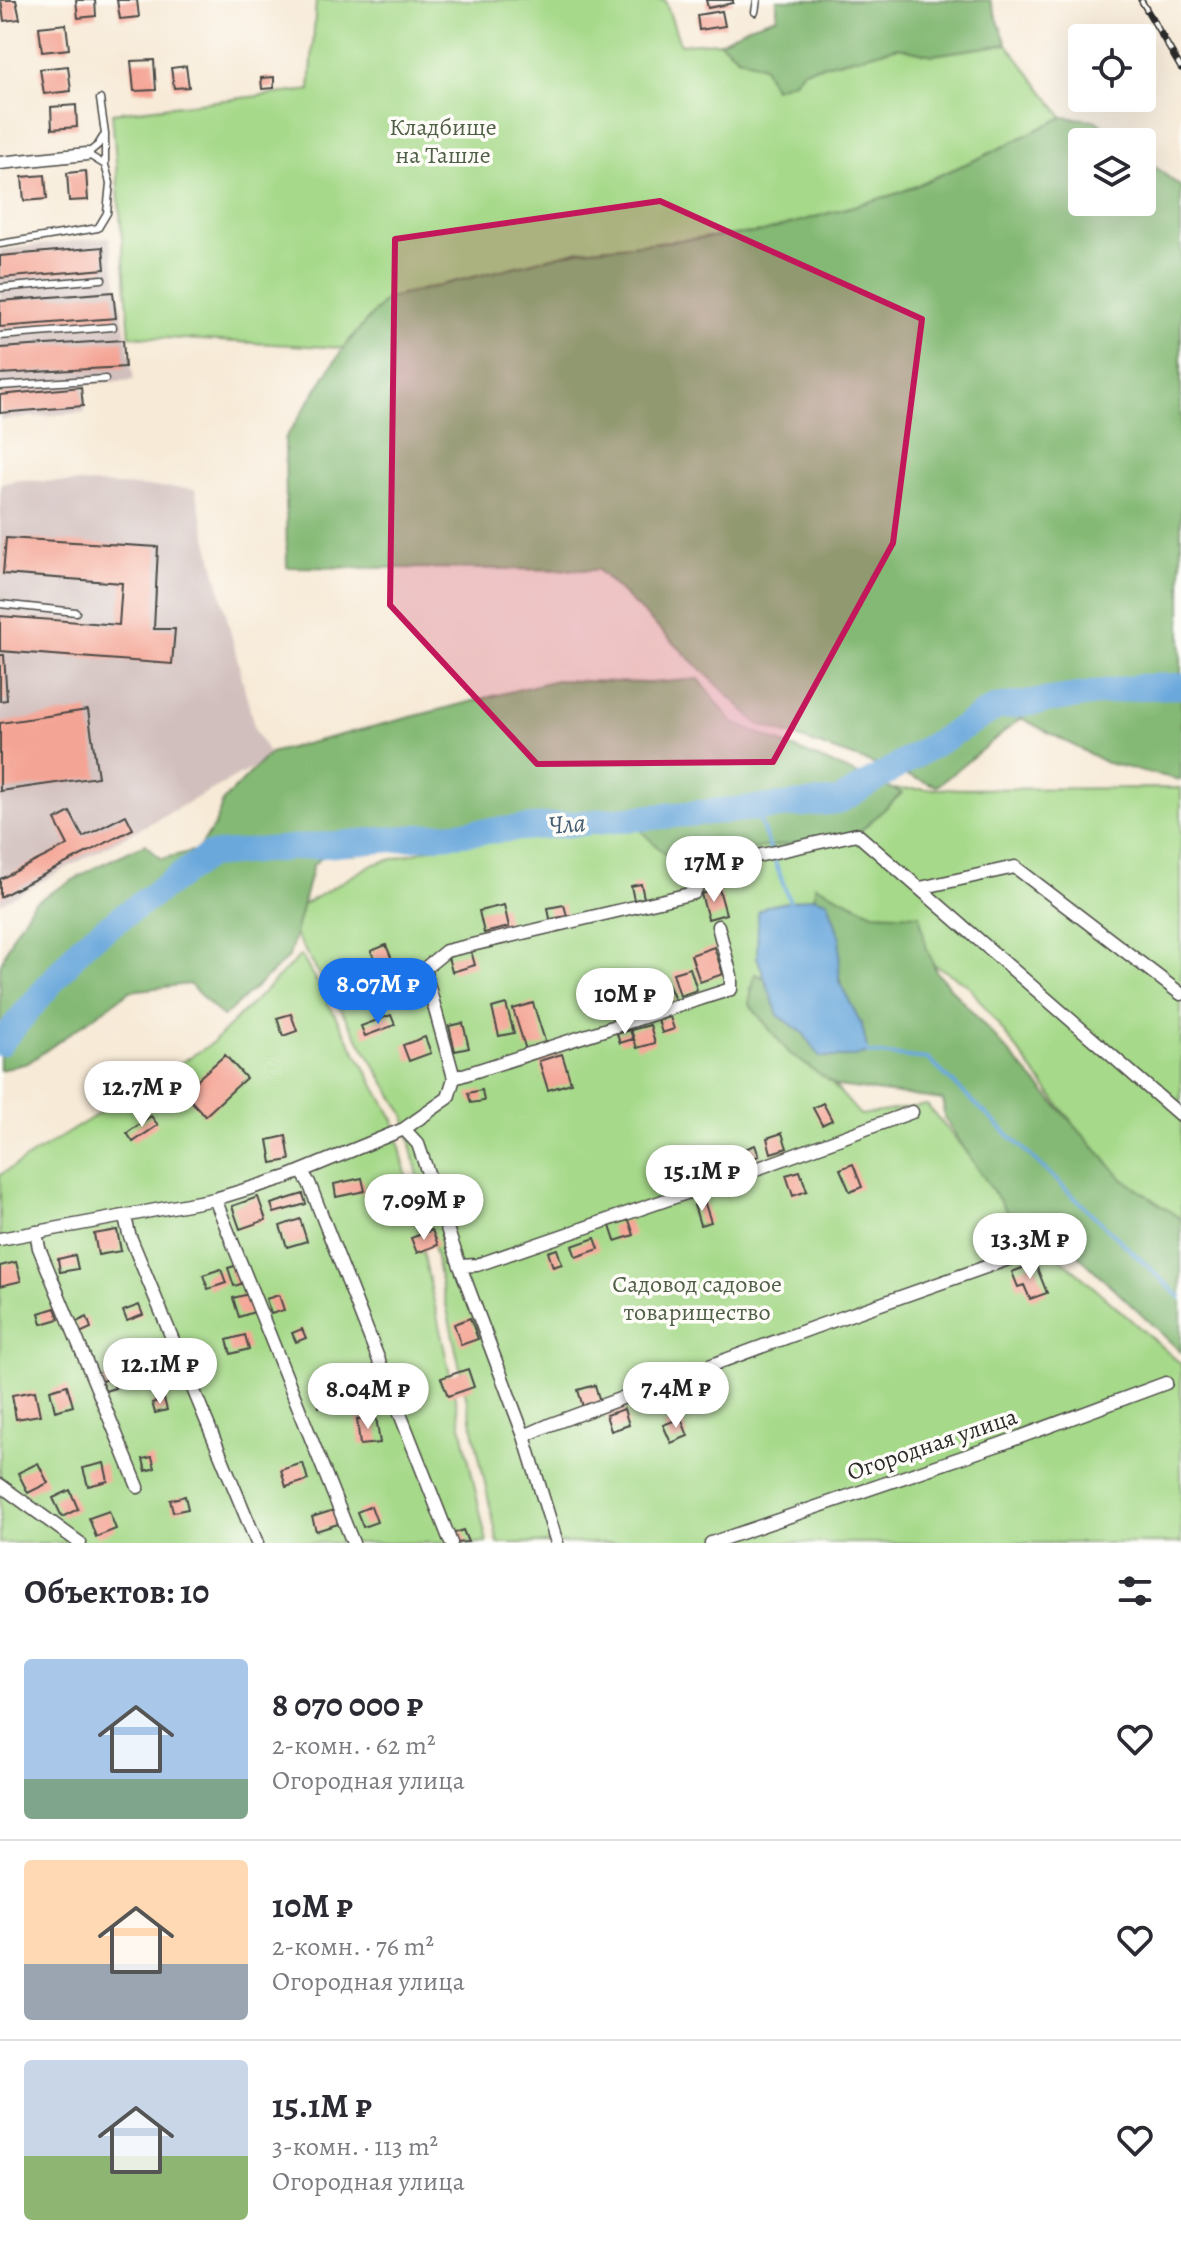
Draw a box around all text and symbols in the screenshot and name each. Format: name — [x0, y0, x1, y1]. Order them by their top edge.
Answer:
map controls — [1068, 24, 1156, 216]
button: locate — [1068, 24, 1156, 112]
park label: Кладбище на Ташле — [389, 111, 497, 171]
button: layers — [1068, 128, 1156, 216]
water label: Чла — [547, 805, 587, 843]
pin: 17M ₽ — [658, 836, 770, 904]
text: 17M ₽ — [684, 844, 744, 879]
pin: 8.07M ₽ — [304, 958, 452, 1026]
text: 8.07M ₽ — [336, 966, 420, 1001]
pin: 10M ₽ — [569, 968, 681, 1036]
text: 10M ₽ — [594, 976, 656, 1011]
pin: 12.7M ₽ — [68, 1061, 216, 1129]
text: 12.7M ₽ — [102, 1069, 182, 1104]
pin: 15.1M ₽ — [628, 1145, 776, 1213]
text: 15.1M ₽ — [664, 1153, 740, 1188]
pin: 7.09M ₽ — [350, 1174, 498, 1242]
text: 7.09M ₽ — [383, 1182, 465, 1217]
pin: 13.3M ₽ — [956, 1213, 1104, 1281]
text: 13.3M ₽ — [991, 1221, 1069, 1256]
park label: Садовод садовое товарищество — [612, 1268, 782, 1328]
pin: 12.1M ₽ — [86, 1338, 234, 1406]
text: 12.1M ₽ — [121, 1346, 199, 1381]
pin: 7.4M ₽ — [611, 1362, 741, 1430]
pin: 8.04M ₽ — [294, 1363, 442, 1431]
text: 7.4M ₽ — [641, 1370, 711, 1405]
text: 8.04M ₽ — [326, 1371, 410, 1406]
street label: Огородная улица — [843, 1400, 1021, 1488]
text: Объектов: 10 — [24, 1568, 209, 1615]
icon: filters — [1113, 1569, 1157, 1613]
text: 8 070 000 ₽ — [272, 1681, 423, 1728]
icon: home — [88, 1691, 184, 1787]
icon: heart — [1113, 1717, 1157, 1761]
text: 2-комн. · 62 m² — [272, 1728, 435, 1763]
text: Огородная улица — [272, 1763, 465, 1798]
text: 10M ₽ — [272, 1882, 353, 1929]
icon: home — [88, 1892, 184, 1988]
icon: heart — [1113, 1918, 1157, 1962]
text: 2-комн. · 76 m² — [272, 1929, 434, 1964]
text: Огородная улица — [272, 1964, 465, 1999]
text: 15.1M ₽ — [272, 2082, 372, 2129]
icon: home — [88, 2092, 184, 2188]
icon: heart — [1113, 2118, 1157, 2162]
text: 3-комн. · 113 m² — [272, 2129, 438, 2164]
text: Огородная улица — [272, 2164, 465, 2199]

